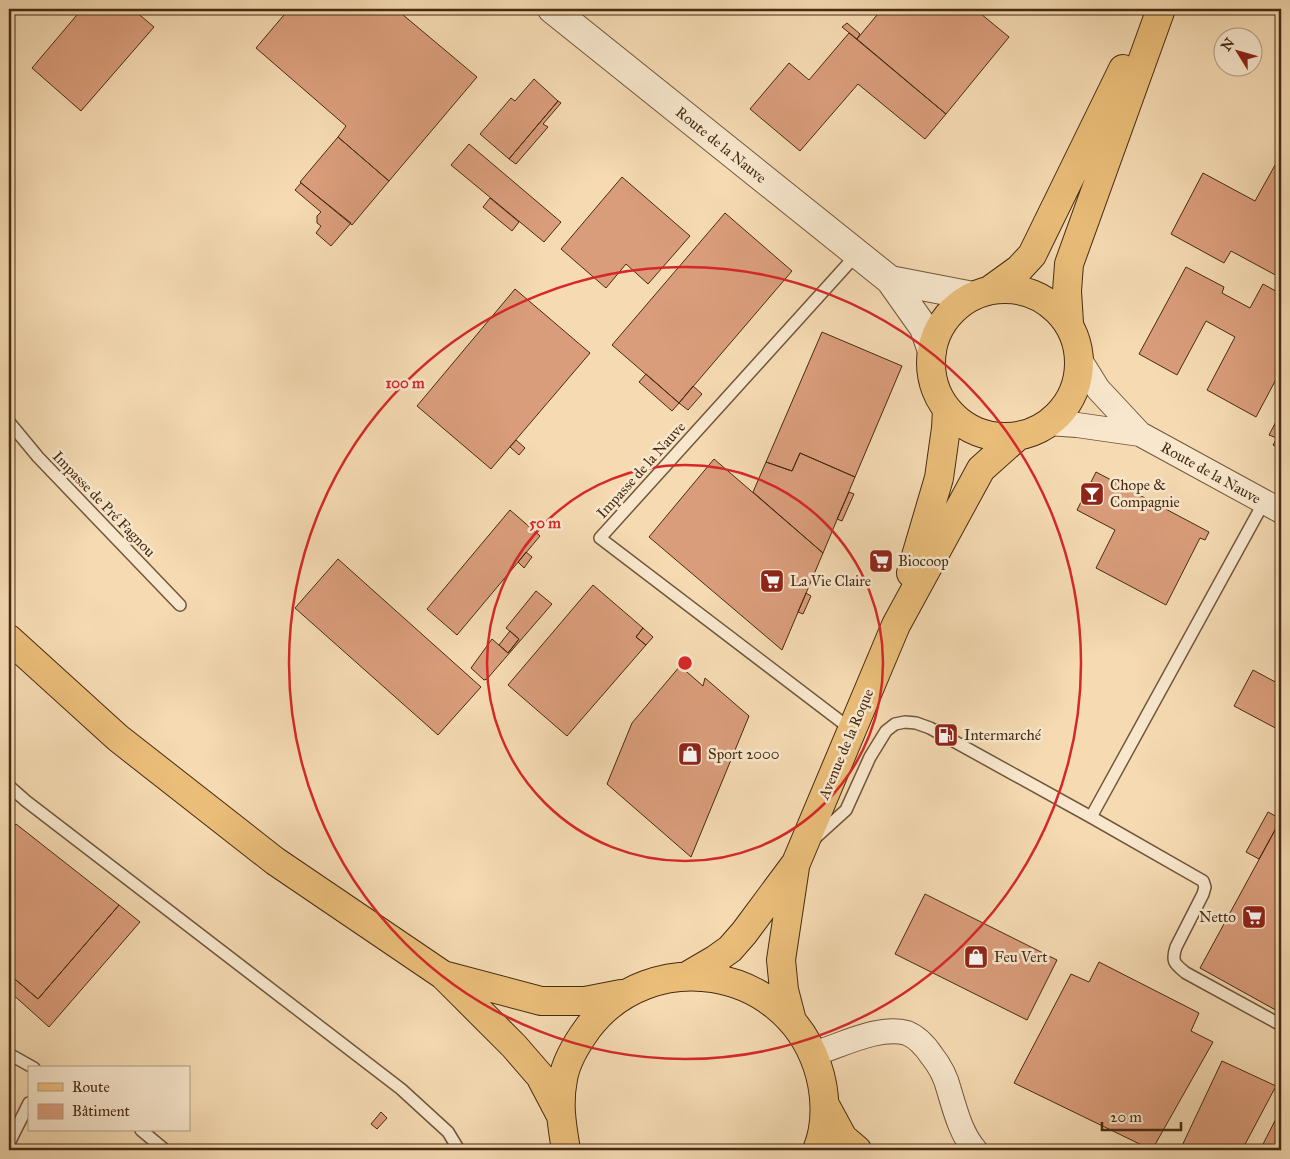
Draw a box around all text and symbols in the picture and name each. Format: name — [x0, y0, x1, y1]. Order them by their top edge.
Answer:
north arrow — [1212, 28, 1262, 78]
text: N — [1218, 35, 1238, 54]
street label: Route de la Nauve — [672, 103, 770, 187]
text: 100 m — [385, 374, 425, 392]
street label: Impasse de la Nauve — [593, 418, 689, 522]
street label: Route de la Nauve — [1158, 438, 1264, 508]
street label: Impasse de Pré Fagnou — [49, 447, 159, 561]
place label: Chope & Compagnie — [1110, 476, 1180, 511]
bar icon: Chope & Compagnie — [1079, 481, 1105, 507]
text: 50 m — [529, 514, 561, 532]
supermarket icon: Biocoop — [868, 548, 894, 574]
place label: Biocoop — [898, 552, 949, 570]
supermarket icon: La Vie Claire — [759, 568, 785, 594]
place label: La Vie Claire — [790, 572, 871, 590]
centre of rings — [676, 654, 694, 672]
street label: Avenue de la Roque — [814, 686, 878, 803]
fuel station icon: Intermarché — [933, 722, 959, 748]
place label: Intermarché — [964, 726, 1042, 744]
shop icon: Sport 2000 — [677, 741, 703, 767]
place label: Sport 2000 — [708, 745, 780, 763]
supermarket icon: Netto — [1241, 904, 1267, 930]
place label: Netto — [1199, 908, 1236, 926]
shop icon: Feu Vert — [963, 944, 989, 970]
place label: Feu Vert — [994, 948, 1048, 966]
legend — [28, 1066, 190, 1132]
text: Route — [72, 1078, 110, 1096]
scale bar — [1102, 1099, 1181, 1131]
text: Bâtiment — [72, 1102, 131, 1120]
text: 20 m — [1110, 1108, 1142, 1126]

